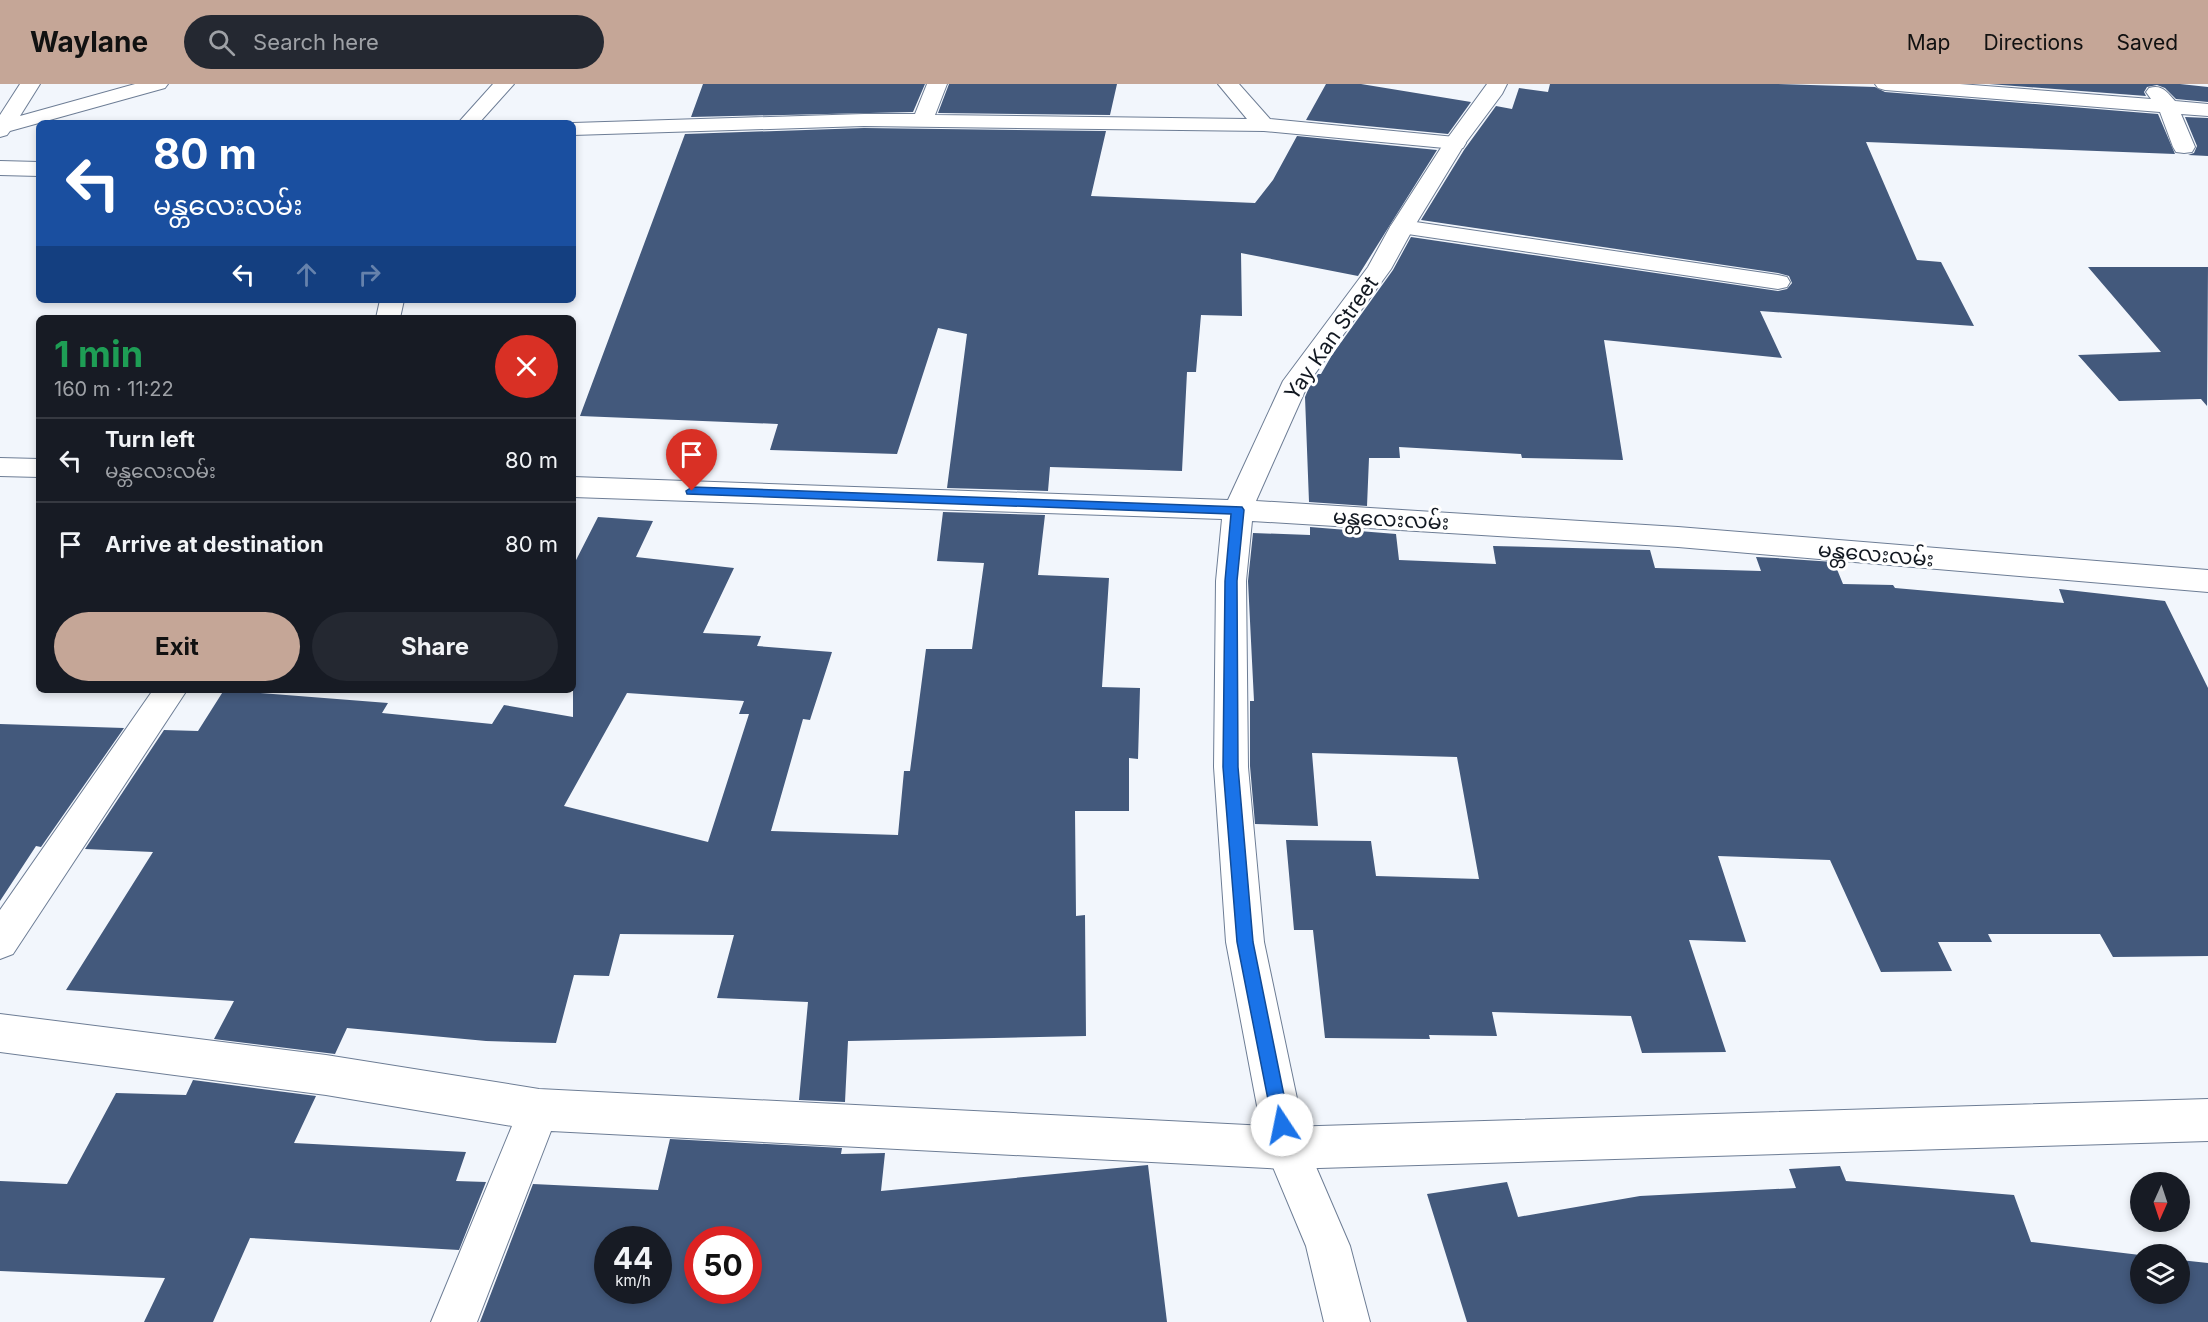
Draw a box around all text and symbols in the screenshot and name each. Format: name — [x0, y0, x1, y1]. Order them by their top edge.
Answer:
search box — [184, 15, 604, 69]
text: Waylane — [30, 25, 148, 59]
icon: search — [205, 26, 238, 59]
text: Search here — [253, 29, 379, 55]
text: Map — [1907, 30, 1950, 55]
text: Directions — [1983, 30, 2084, 55]
text: Saved — [2117, 30, 2178, 55]
text: 80 m — [153, 128, 257, 179]
icon: left — [54, 144, 132, 222]
text: မန္တလေးလမ်း — [153, 189, 303, 222]
icon: left — [227, 258, 260, 291]
icon: ahead — [290, 258, 323, 291]
icon: right — [353, 258, 386, 291]
street label: Yay Kan Street — [1279, 271, 1383, 405]
text: 1 min — [54, 332, 143, 376]
button: close — [495, 335, 558, 398]
text: 160 m · 11:22 — [54, 377, 174, 401]
text: Turn left — [105, 426, 195, 452]
pin — [666, 429, 717, 491]
icon: arrive — [675, 438, 708, 471]
icon: left — [54, 444, 87, 477]
text: 80 m — [505, 447, 558, 473]
text: မန္တလေးလမ်း — [105, 459, 216, 483]
street label: မန္တလေးလမ်း — [1332, 500, 1450, 540]
icon: arrive — [54, 528, 87, 561]
text: Arrive at destination — [105, 531, 324, 557]
text: 80 m — [505, 531, 558, 557]
street label: မန္တလေးလမ်း — [1816, 533, 1935, 577]
button: Exit — [54, 612, 300, 681]
button: Share — [312, 612, 558, 681]
position arrow — [1250, 1093, 1314, 1157]
north arrow — [2130, 1172, 2190, 1232]
map controls — [2130, 1172, 2190, 1304]
speed limit sign: 50 — [684, 1226, 762, 1304]
text: 44 — [613, 1240, 653, 1276]
button: layers — [2130, 1244, 2190, 1304]
text: km/h — [615, 1271, 651, 1290]

